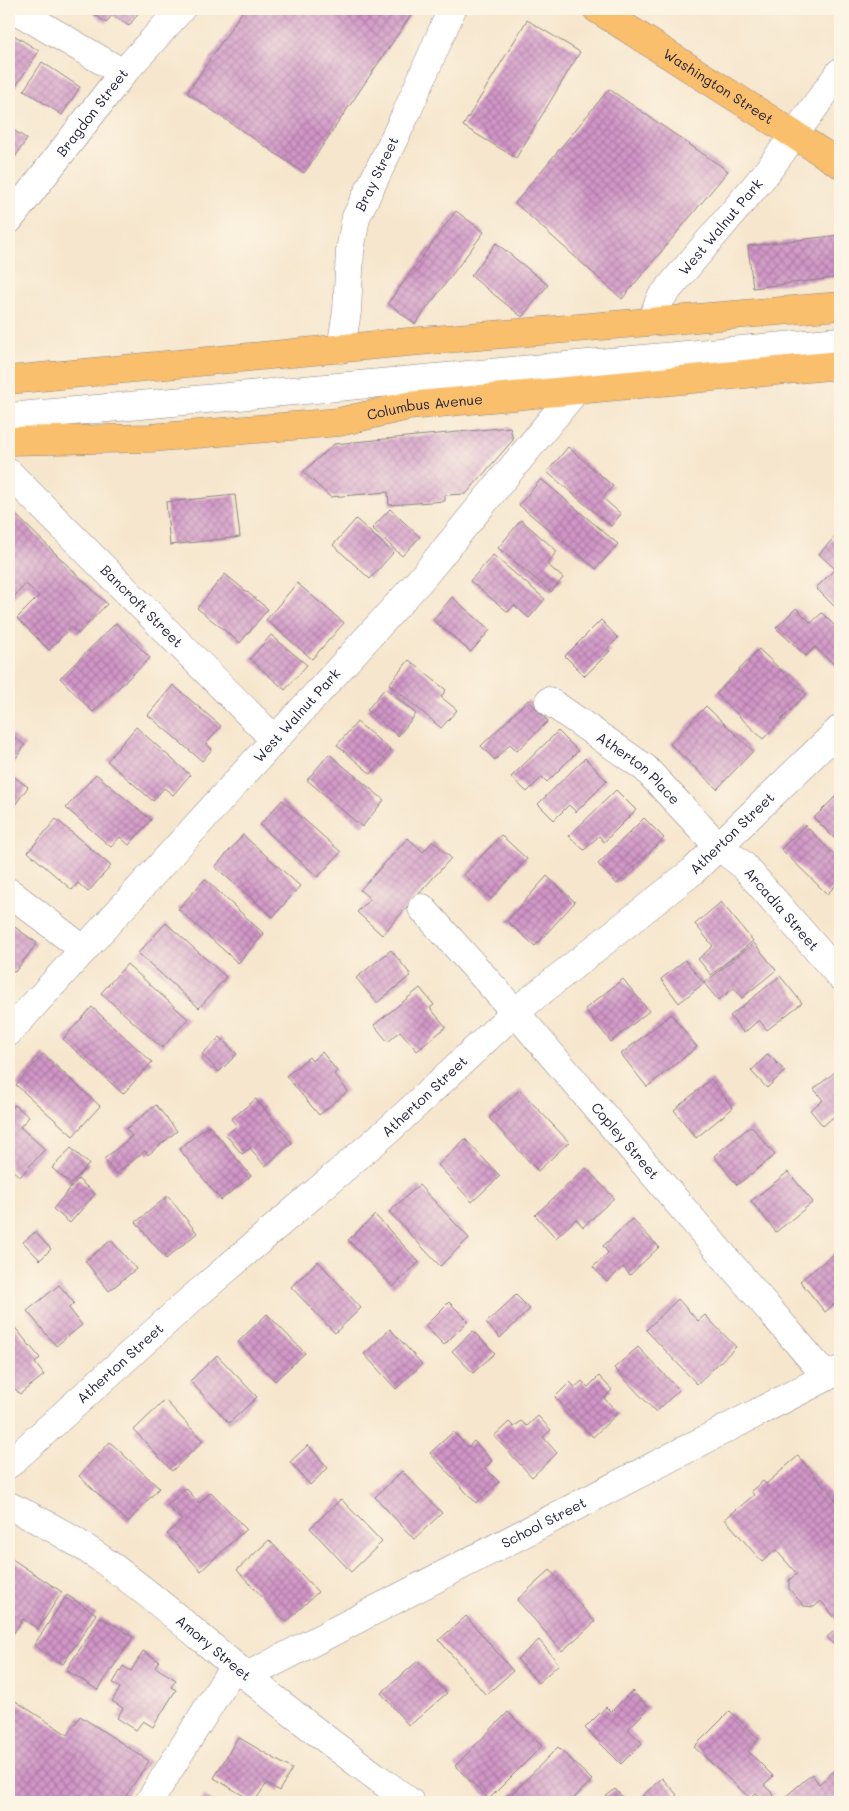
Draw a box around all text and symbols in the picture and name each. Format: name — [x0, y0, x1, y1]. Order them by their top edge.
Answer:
street label: Washington Street — [660, 44, 777, 128]
street label: Bragdon Street — [52, 64, 132, 160]
street label: Bray Street — [350, 133, 403, 214]
street label: West Walnut Park — [674, 174, 767, 279]
street label: Columbus Avenue — [365, 389, 483, 424]
street label: Bancroft Street — [97, 560, 187, 651]
street label: West Walnut Park — [249, 664, 344, 766]
street label: Atherton Place — [593, 727, 684, 808]
street label: Atherton Street — [685, 788, 778, 878]
street label: Arcadia Street — [740, 863, 824, 955]
street label: Atherton Street — [377, 1051, 471, 1141]
street label: Copley Street — [587, 1098, 664, 1183]
street label: Atherton Street — [72, 1319, 167, 1407]
street label: School Street — [498, 1493, 589, 1552]
street label: Amory Street — [172, 1611, 255, 1685]

